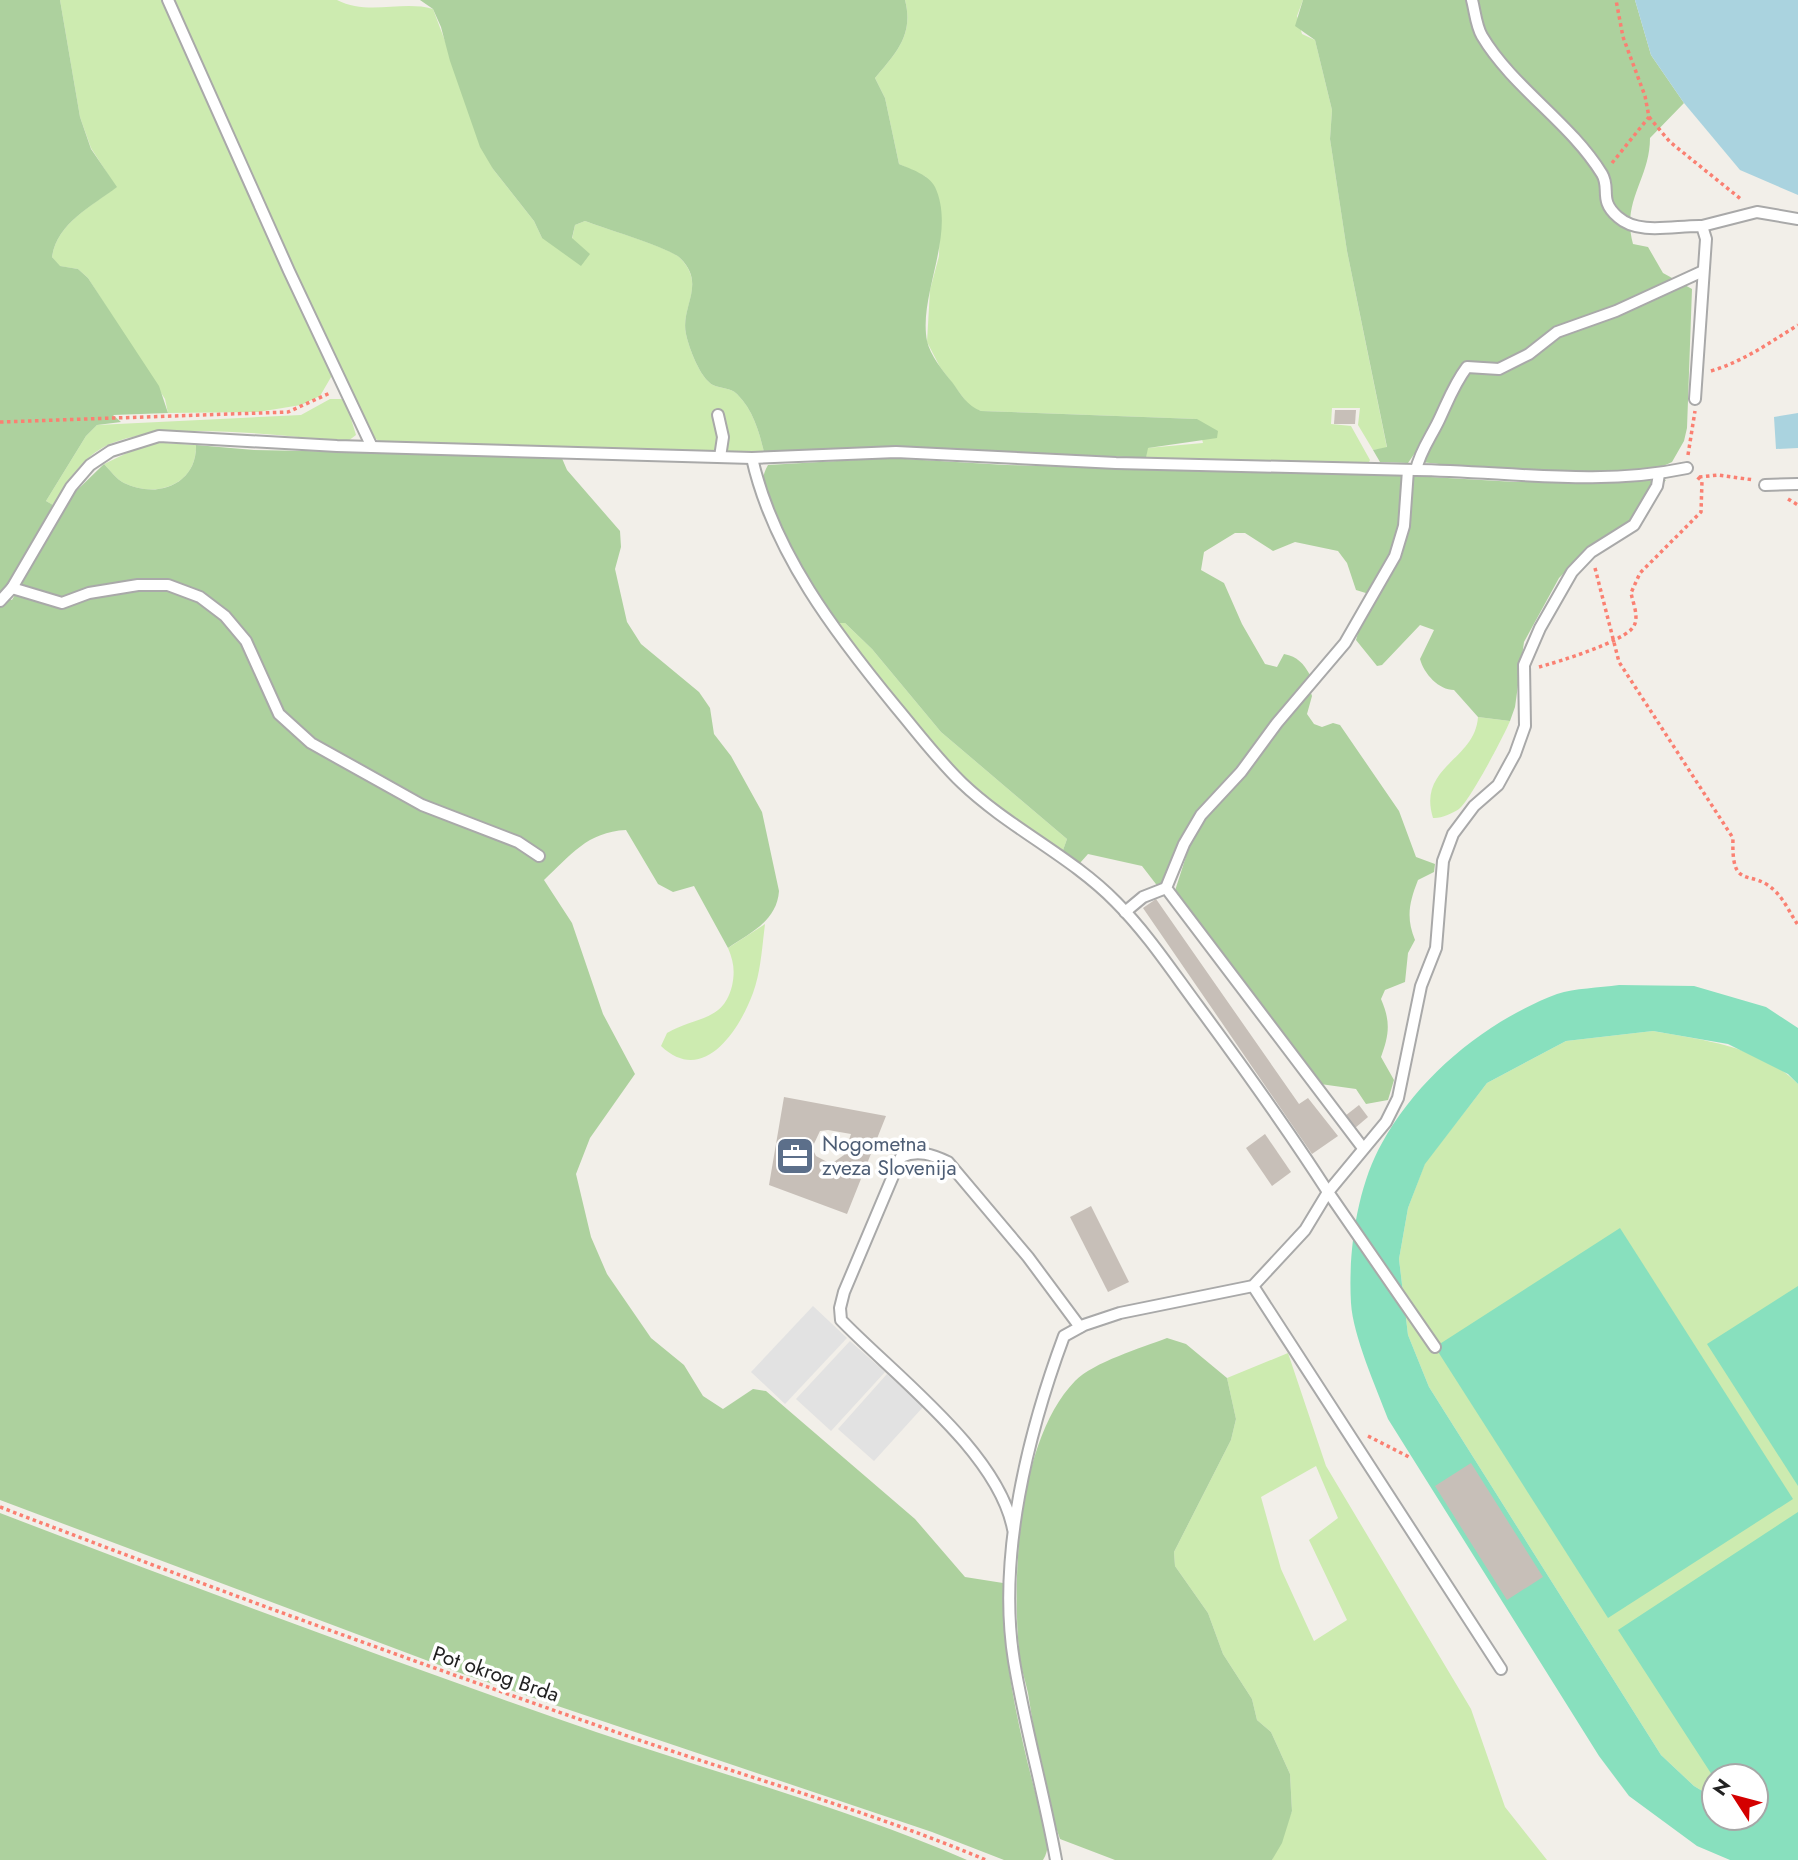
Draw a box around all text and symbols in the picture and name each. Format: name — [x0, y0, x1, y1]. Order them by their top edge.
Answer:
place label: Nogometna zveza Slovenija — [822, 1129, 957, 1183]
office icon: Nogometna zveza Slovenija — [774, 1135, 816, 1177]
street label: Pot okrog Brda — [429, 1638, 563, 1710]
north arrow — [1700, 1762, 1770, 1832]
text: N — [1706, 1773, 1737, 1801]

